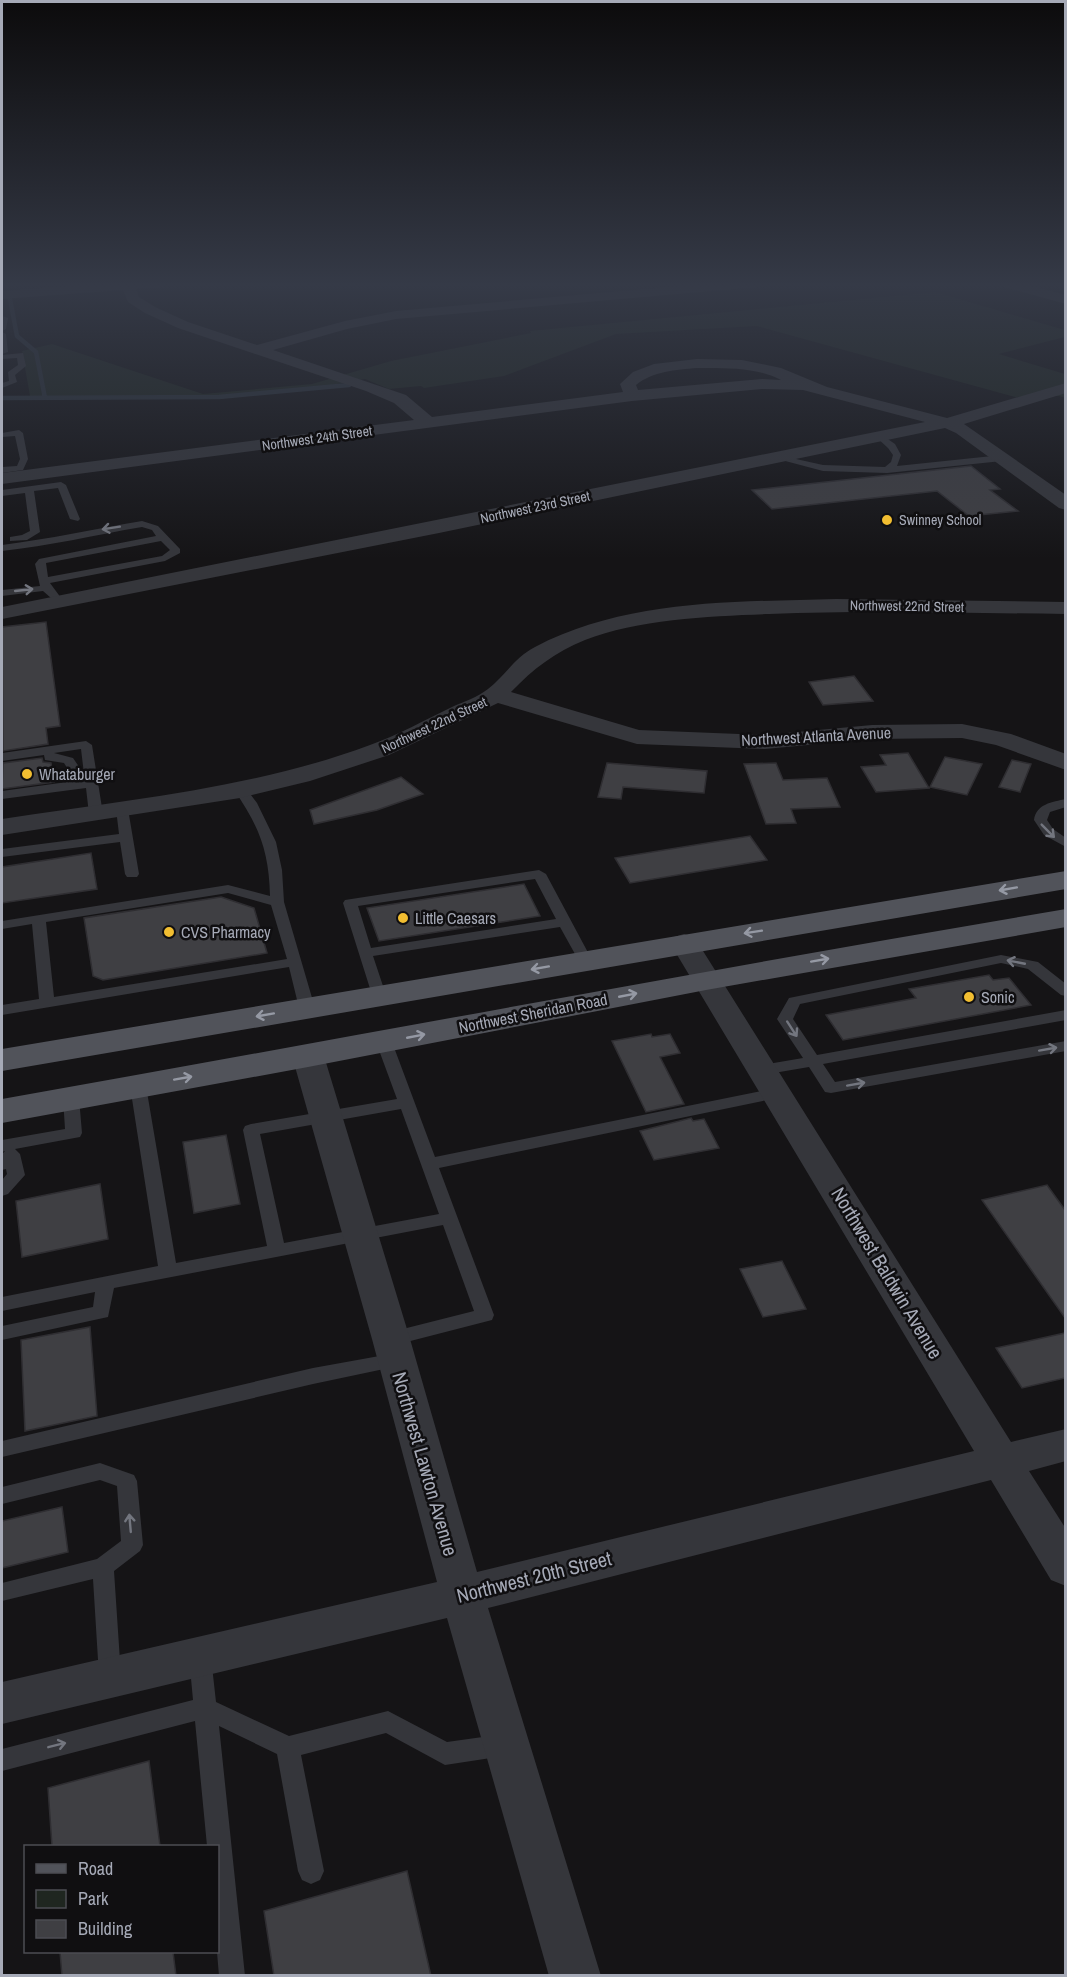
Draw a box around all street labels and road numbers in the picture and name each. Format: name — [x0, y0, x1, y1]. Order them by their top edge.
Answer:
street label: Northwest 24th Street — [261, 421, 373, 455]
street label: Northwest 23rd Street — [479, 487, 591, 527]
street label: Northwest 22nd Street — [850, 596, 964, 616]
street label: Northwest 22nd Street — [378, 693, 490, 757]
street label: Northwest Atlanta Avenue — [741, 721, 891, 751]
street label: Northwest Sheridan Road — [457, 988, 609, 1038]
street label: Northwest Baldwin Avenue — [825, 1182, 949, 1364]
street label: Northwest Lawton Avenue — [386, 1369, 465, 1559]
street label: Northwest 20th Street — [454, 1544, 615, 1609]

